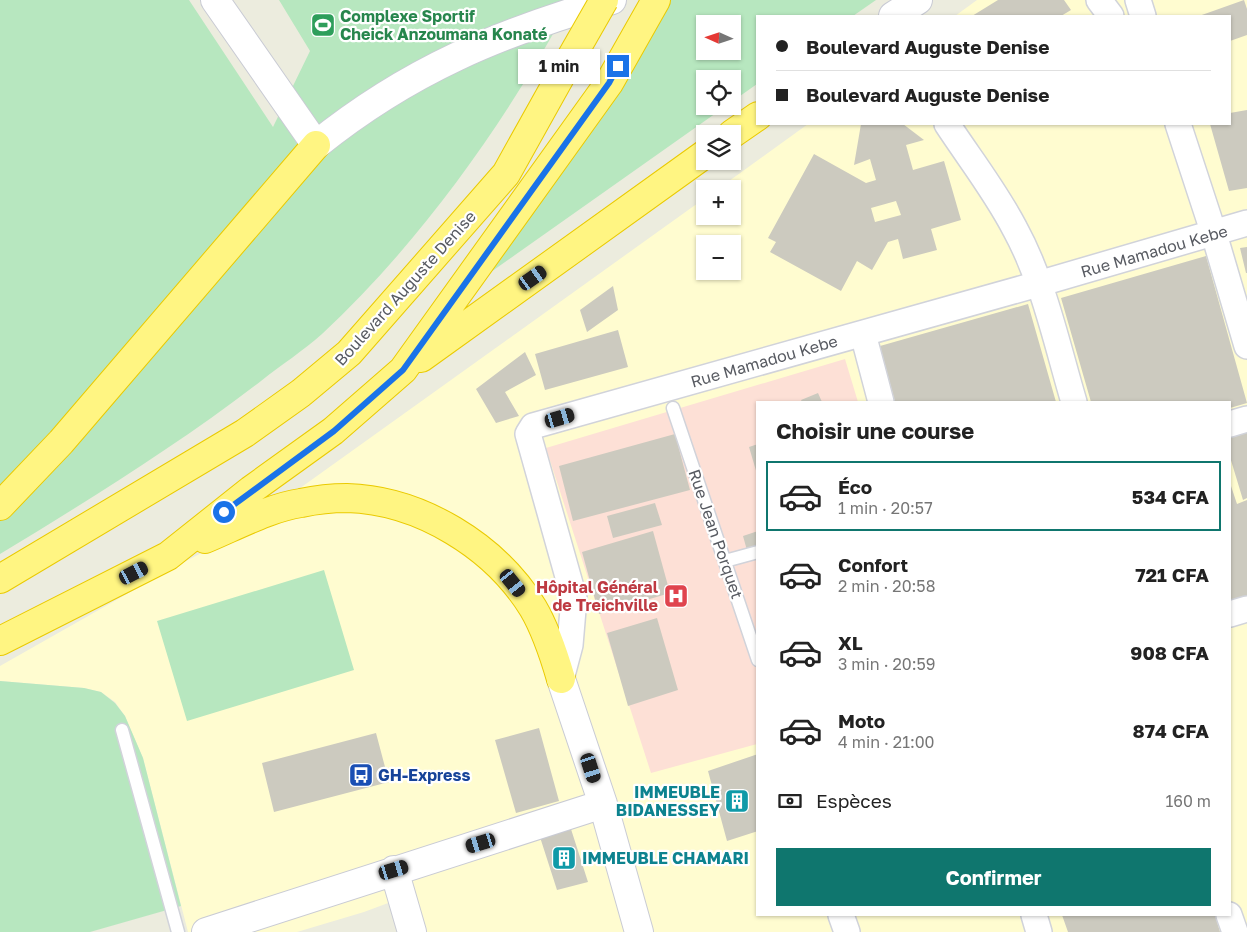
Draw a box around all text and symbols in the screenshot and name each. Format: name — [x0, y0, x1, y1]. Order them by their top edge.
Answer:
place label: Complexe Sportif Cheick Anzoumana Konaté — [340, 6, 548, 44]
sports icon: Complexe Sportif Cheick Anzoumana Konaté — [310, 12, 336, 38]
north arrow — [696, 15, 741, 60]
map controls — [696, 15, 741, 280]
text: Boulevard Auguste Denise — [806, 35, 1049, 58]
callout: 1 min — [518, 48, 600, 84]
route end — [607, 55, 629, 77]
text: 1 min — [539, 56, 579, 76]
button: locate — [696, 70, 741, 115]
text: Boulevard Auguste Denise — [806, 83, 1049, 106]
button: layers — [696, 125, 741, 170]
button: + — [696, 180, 741, 225]
street label: Boulevard Auguste Denise — [330, 206, 480, 370]
street label: Rue Mamadou Kebe — [1078, 220, 1230, 282]
button: − — [696, 235, 741, 280]
car — [516, 263, 549, 293]
street label: Rue Mamadou Kebe — [688, 330, 840, 392]
car — [543, 407, 576, 429]
text: Choisir une course — [776, 417, 974, 444]
street label: Rue Jean Porquet — [684, 467, 748, 601]
icon: car — [778, 474, 823, 519]
text: Éco — [838, 475, 872, 498]
text: 534 CFA — [1132, 485, 1209, 508]
text: 1 min · 20:57 — [838, 498, 933, 518]
route start — [213, 501, 235, 523]
icon: car — [778, 552, 823, 597]
text: Confort — [838, 553, 908, 576]
car — [117, 560, 150, 586]
text: 721 CFA — [1135, 563, 1209, 586]
car — [497, 567, 528, 599]
text: 2 min · 20:58 — [838, 576, 935, 596]
place label: Hôpital Général de Treichville — [536, 577, 659, 615]
hospital icon: Hôpital Général de Treichville — [663, 583, 689, 609]
icon: car — [778, 630, 823, 675]
text: XL — [838, 631, 863, 654]
text: 908 CFA — [1130, 641, 1209, 664]
text: 3 min · 20:59 — [838, 654, 935, 674]
icon: car — [778, 708, 823, 753]
text: Moto — [838, 709, 885, 732]
text: 874 CFA — [1133, 719, 1209, 742]
text: 4 min · 21:00 — [838, 732, 935, 752]
car — [579, 751, 602, 785]
bus stop icon: GH-Express — [348, 762, 374, 788]
place label: GH-Express — [378, 765, 471, 785]
place label: IMMEUBLE BIDANESSEY — [616, 782, 721, 820]
icon: cash — [776, 787, 804, 815]
building icon: IMMEUBLE BIDANESSEY — [724, 788, 750, 814]
text: Espèces — [816, 789, 892, 812]
text: 160 m — [1165, 791, 1211, 811]
car — [464, 831, 497, 855]
building icon: IMMEUBLE CHAMARI — [551, 845, 577, 871]
place label: IMMEUBLE CHAMARI — [582, 848, 749, 868]
button: Confirmer — [776, 848, 1211, 906]
car — [377, 858, 410, 882]

